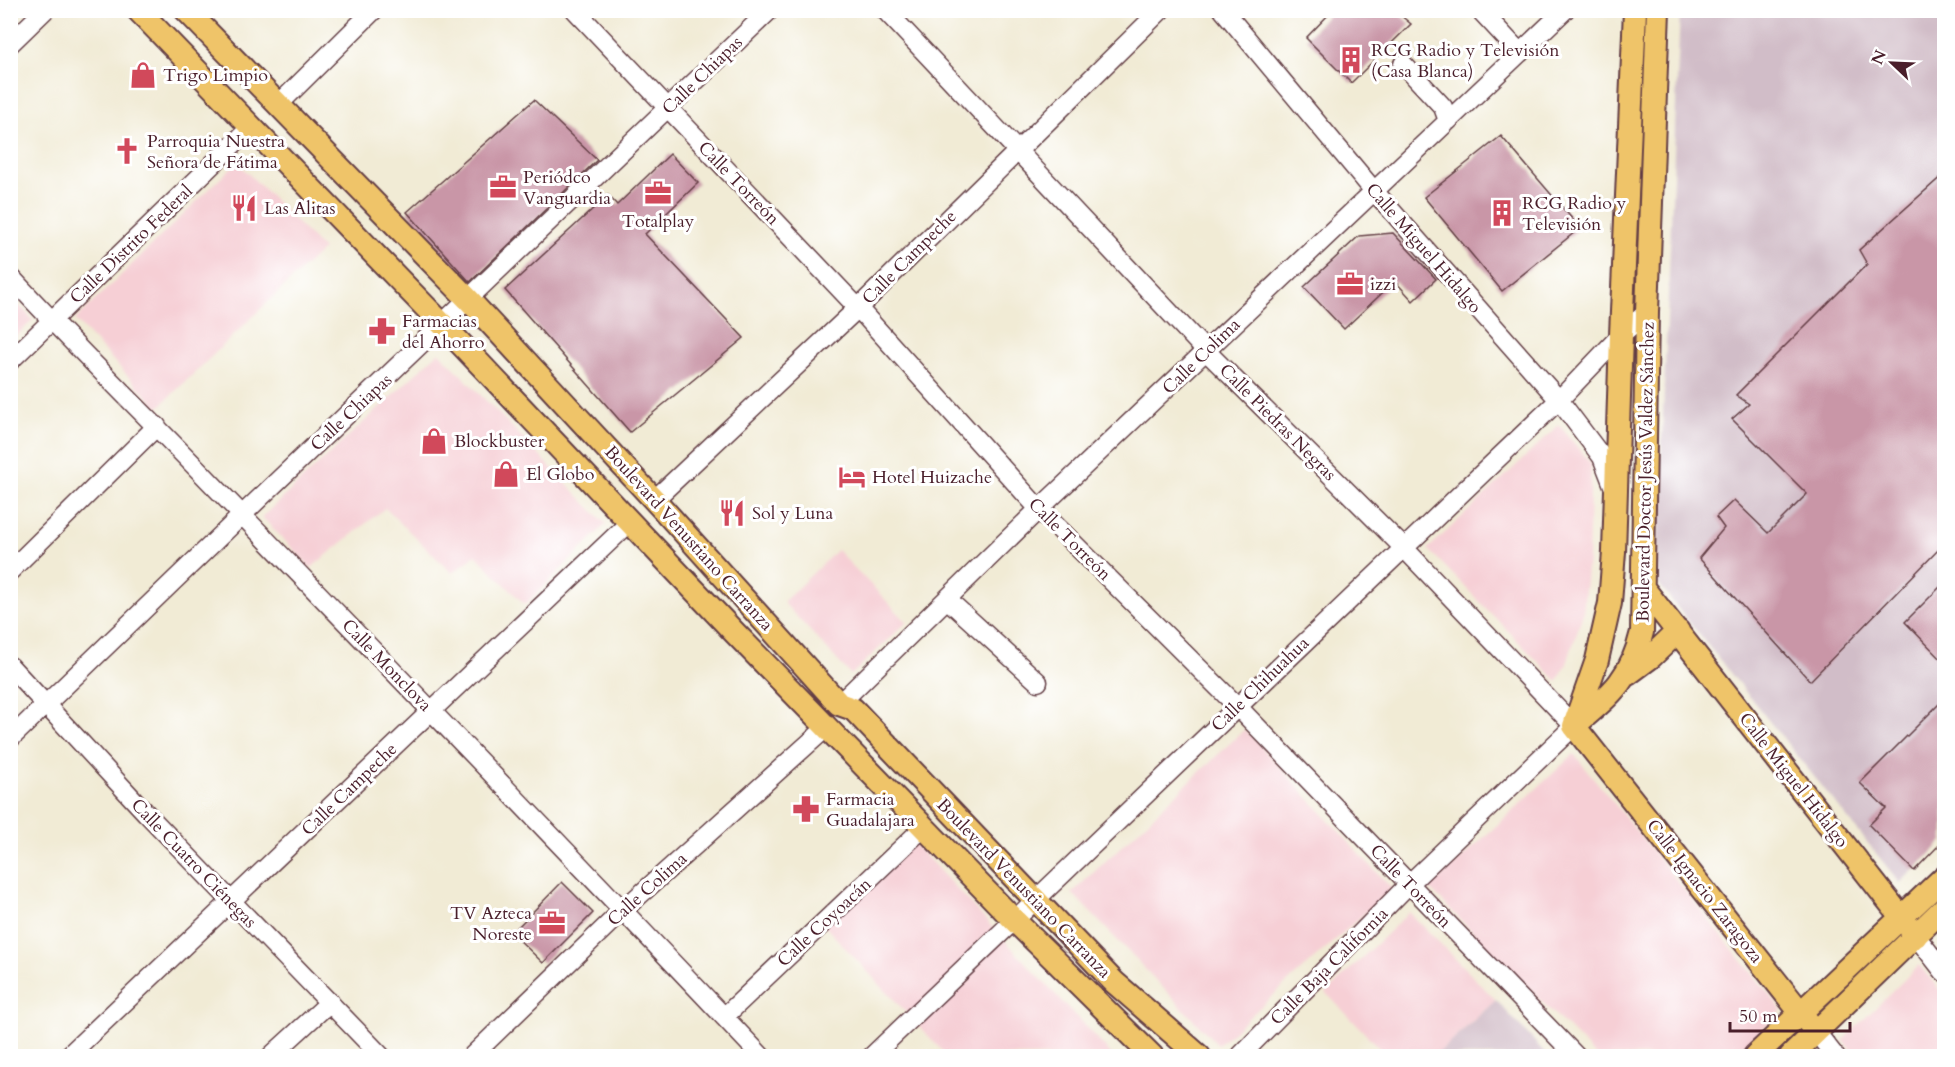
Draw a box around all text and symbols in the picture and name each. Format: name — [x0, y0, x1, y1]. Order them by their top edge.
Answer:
street label: Calle Chiapas — [656, 30, 748, 120]
north arrow — [1862, 33, 1922, 93]
place label: RCG Radio y Televisión (Casa Blanca) — [1371, 38, 1560, 84]
building icon: RCG Radio y Televisión (Casa Blanca) — [1336, 45, 1366, 75]
text: N — [1866, 47, 1892, 68]
shop icon: Trigo Limpio — [128, 60, 158, 90]
place label: Trigo Limpio — [163, 63, 268, 88]
place label: Parroquia Nuestra Señora de Fátima — [147, 129, 285, 175]
church icon: Parroquia Nuestra Señora de Fátima — [112, 136, 142, 166]
street label: Calle Torreón — [692, 136, 786, 231]
place label: Periódco Vanguardia — [523, 165, 611, 211]
office icon: Periódco Vanguardia — [488, 172, 518, 202]
office icon: Totalplay — [643, 178, 673, 208]
street label: Calle Miguel Hidalgo — [1360, 178, 1487, 319]
street label: Calle Distrito Federal — [64, 179, 199, 310]
place label: RCG Radio y Televisión — [1522, 191, 1627, 237]
restaurant icon: Las Alitas — [229, 193, 259, 223]
place label: Las Alitas — [264, 196, 335, 221]
building icon: RCG Radio y Televisión — [1487, 198, 1517, 228]
street label: Calle Campeche — [856, 204, 962, 310]
place label: Totalplay — [622, 209, 695, 234]
office icon: izzi — [1335, 269, 1365, 299]
place label: izzi — [1370, 272, 1396, 297]
place label: Farmacias del Ahorro — [402, 309, 485, 355]
street label: Calle Colima — [1157, 313, 1246, 400]
pharmacy icon: Farmacias del Ahorro — [367, 316, 397, 346]
street label: Boulevard Doctor Jesús Valdez Sánchez — [1630, 322, 1661, 622]
street label: Calle Piedras Negras — [1214, 358, 1342, 486]
street label: Calle Chiapas — [305, 368, 398, 457]
shop icon: Blockbuster — [419, 426, 449, 456]
place label: Blockbuster — [454, 429, 545, 454]
street label: Boulevard Venustiano Carranza — [598, 440, 779, 637]
shop icon: El Globo — [491, 459, 521, 489]
place label: El Globo — [526, 462, 595, 487]
hotel icon: Hotel Huizache — [837, 462, 867, 492]
place label: Hotel Huizache — [872, 465, 992, 490]
street label: Calle Torreón — [1023, 492, 1117, 587]
restaurant icon: Sol y Luna — [717, 498, 747, 528]
place label: Sol y Luna — [752, 501, 834, 526]
street label: Calle Monclova — [336, 613, 437, 717]
street label: Calle Chihuahua — [1206, 631, 1315, 738]
street label: Calle Miguel Hidalgo — [1733, 708, 1854, 853]
street label: Calle Campeche — [296, 737, 403, 842]
place label: Farmacia Guadalajara — [826, 787, 915, 833]
street label: Calle Cuatro Ciénegas — [125, 793, 262, 934]
street label: Boulevard Venustiano Carranza — [931, 793, 1117, 984]
pharmacy icon: Farmacia Guadalajara — [791, 794, 821, 824]
street label: Calle Ignacio Zaragoza — [1640, 814, 1769, 969]
street label: Calle Torreón — [1364, 839, 1458, 934]
street label: Calle Colima — [602, 847, 693, 932]
street label: Calle Coyoacán — [772, 872, 877, 973]
place label: TV Azteca Noreste — [450, 901, 532, 947]
street label: Calle Baja California — [1265, 902, 1394, 1031]
office icon: TV Azteca Noreste — [537, 908, 567, 938]
scale bar — [1730, 995, 1850, 1033]
text: 50 m — [1739, 1004, 1778, 1029]

